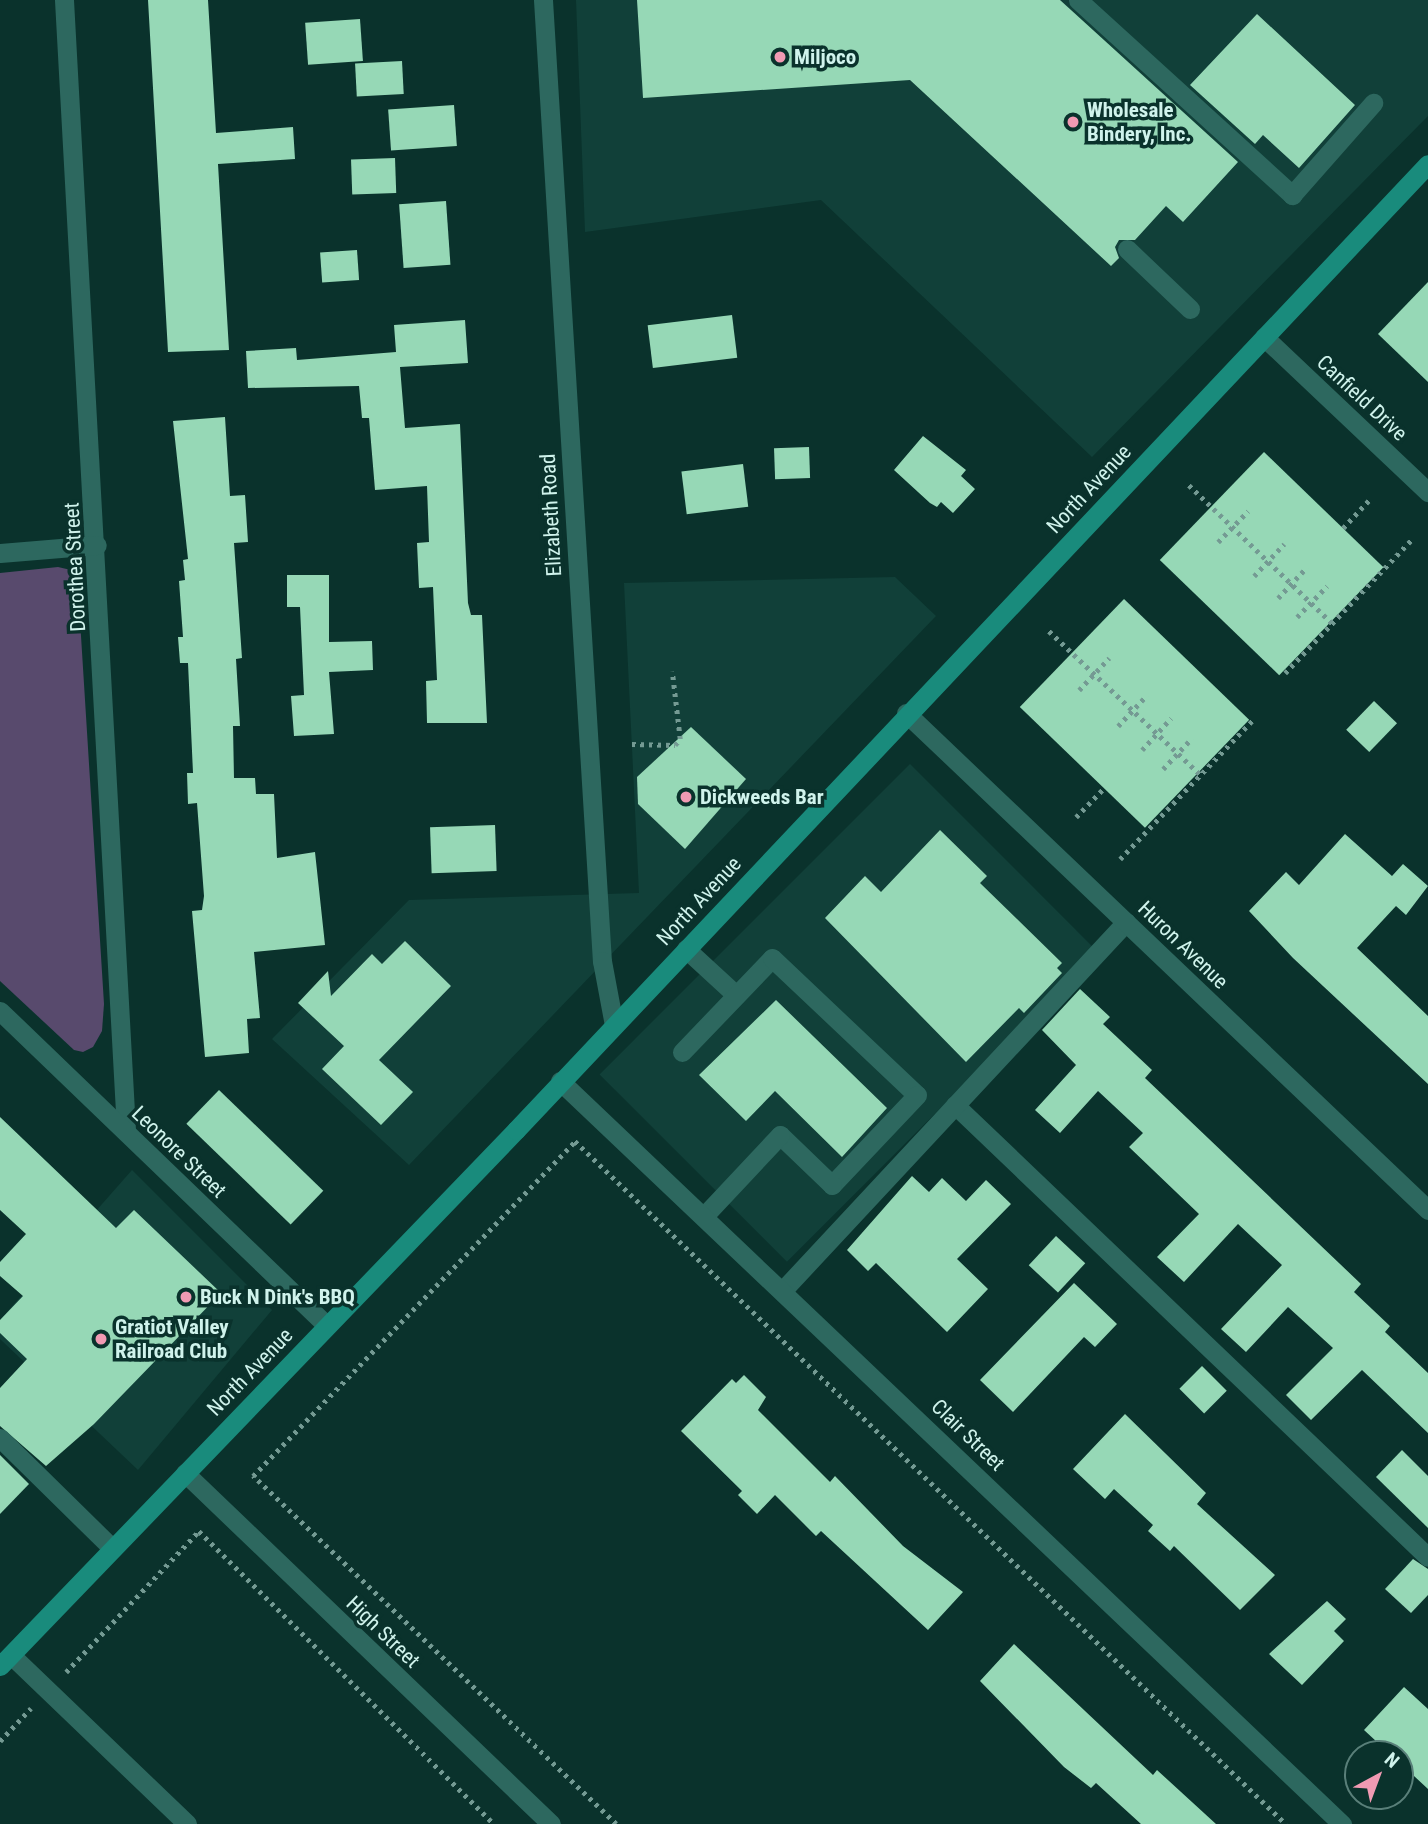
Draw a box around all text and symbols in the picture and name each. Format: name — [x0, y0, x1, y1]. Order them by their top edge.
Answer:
place label: Miljoco — [794, 44, 856, 70]
marker: Miljoco — [772, 49, 788, 65]
place label: Wholesale Bindery, Inc. — [1087, 97, 1191, 147]
marker: Wholesale Bindery, Inc. — [1065, 114, 1081, 130]
street label: Canfield Drive — [1312, 350, 1412, 446]
street label: North Avenue — [1042, 439, 1136, 539]
street label: Elizabeth Road — [535, 453, 567, 577]
street label: Dorothea Street — [59, 502, 91, 632]
place label: Dickweeds Bar — [700, 784, 824, 810]
marker: Dickweeds Bar — [678, 789, 694, 805]
street label: North Avenue — [652, 851, 746, 951]
street label: Huron Avenue — [1133, 896, 1233, 994]
street label: Leonore Street — [127, 1101, 231, 1203]
place label: Buck N Dink's BBQ — [200, 1284, 355, 1310]
marker: Buck N Dink's BBQ — [178, 1289, 194, 1305]
place label: Gratiot Valley Railroad Club — [115, 1314, 229, 1364]
street label: North Avenue — [202, 1323, 298, 1421]
marker: Gratiot Valley Railroad Club — [93, 1331, 109, 1347]
street label: Clair Street — [926, 1394, 1010, 1476]
street label: High Street — [341, 1591, 425, 1673]
north arrow — [1344, 1740, 1414, 1810]
text: N — [1380, 1748, 1404, 1773]

